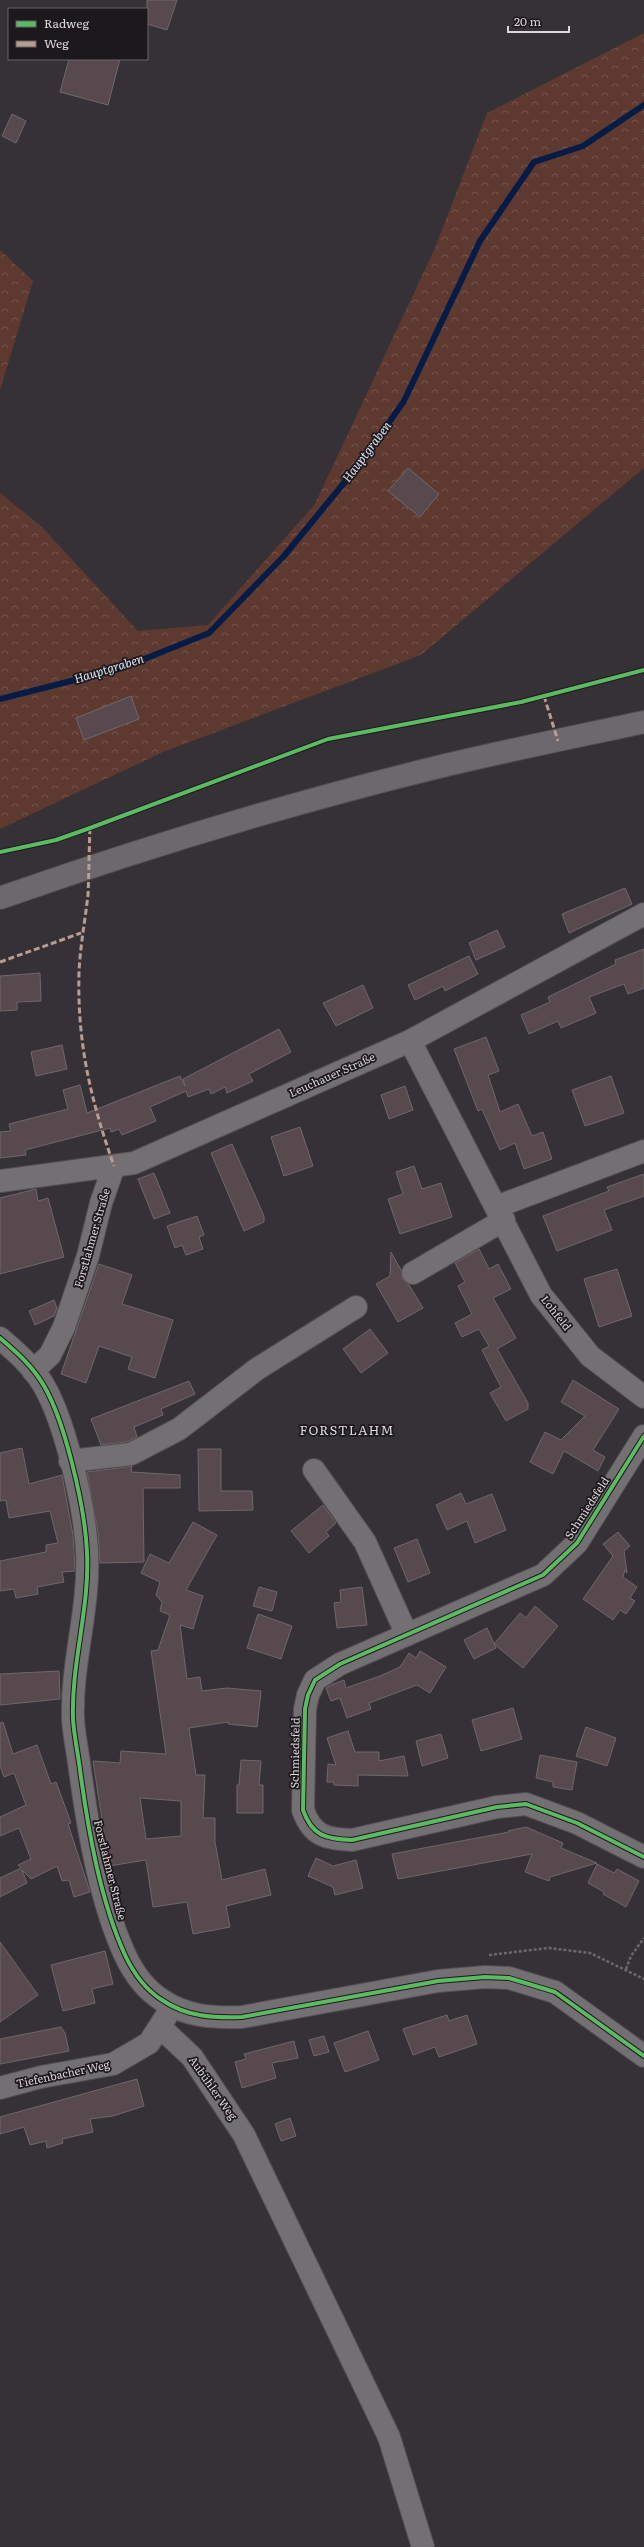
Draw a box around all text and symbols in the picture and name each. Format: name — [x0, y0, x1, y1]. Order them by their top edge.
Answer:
legend — [8, 8, 148, 60]
scale bar — [508, 8, 569, 34]
text: 20 m — [514, 12, 541, 30]
text: Radweg — [44, 14, 89, 32]
text: Weg — [44, 34, 69, 52]
water label: Hauptgraben — [337, 417, 395, 486]
water label: Hauptgraben — [72, 649, 146, 687]
street label: Leuchauer Straße — [286, 1048, 378, 1100]
street label: Forstlahmer Straße — [69, 1186, 113, 1289]
street label: Lohfeld — [538, 1291, 576, 1334]
district label: FORSTLAHM — [300, 1420, 394, 1439]
street label: Schmiedsfeld — [560, 1473, 612, 1542]
street label: Schmiedsfeld — [285, 1717, 303, 1789]
street label: Forstlahmer Straße — [91, 1818, 131, 1922]
street label: Aubühler Weg — [186, 2052, 242, 2123]
street label: Tiefenbacher Weg — [15, 2055, 112, 2091]

